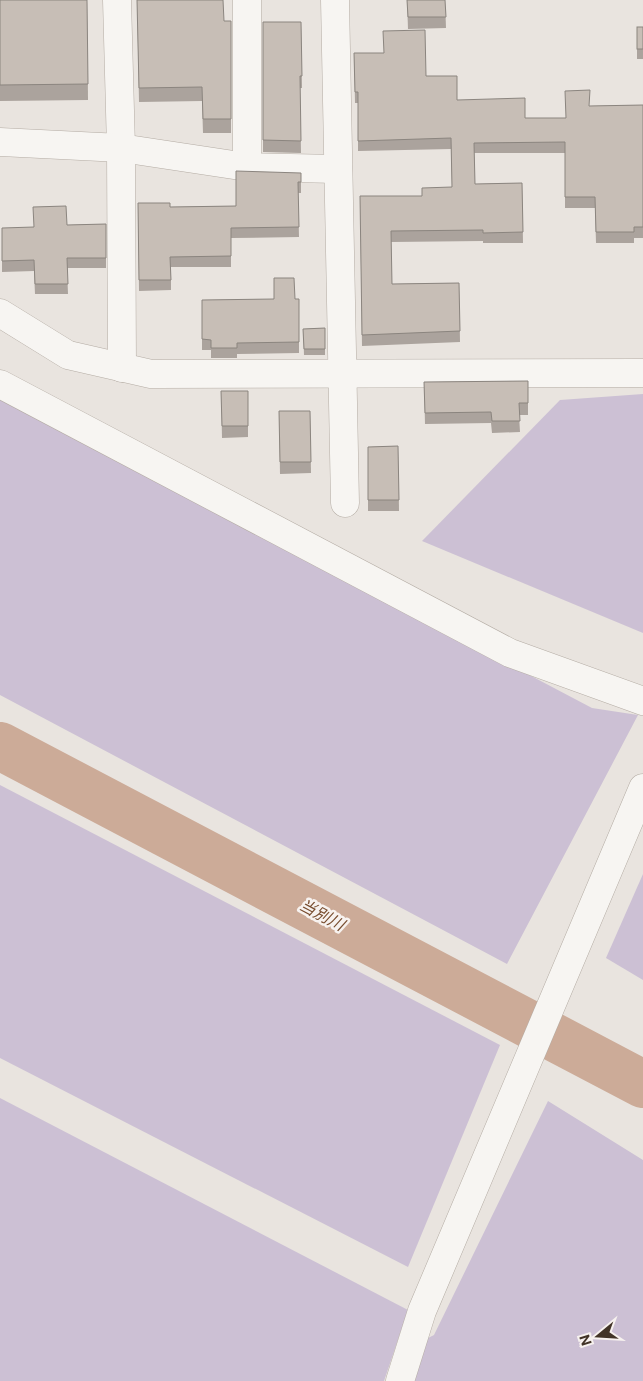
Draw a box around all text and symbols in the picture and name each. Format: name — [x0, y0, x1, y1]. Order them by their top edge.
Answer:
water label: 当別川 — [296, 895, 349, 936]
north arrow — [573, 1311, 623, 1361]
text: N — [576, 1332, 595, 1348]

